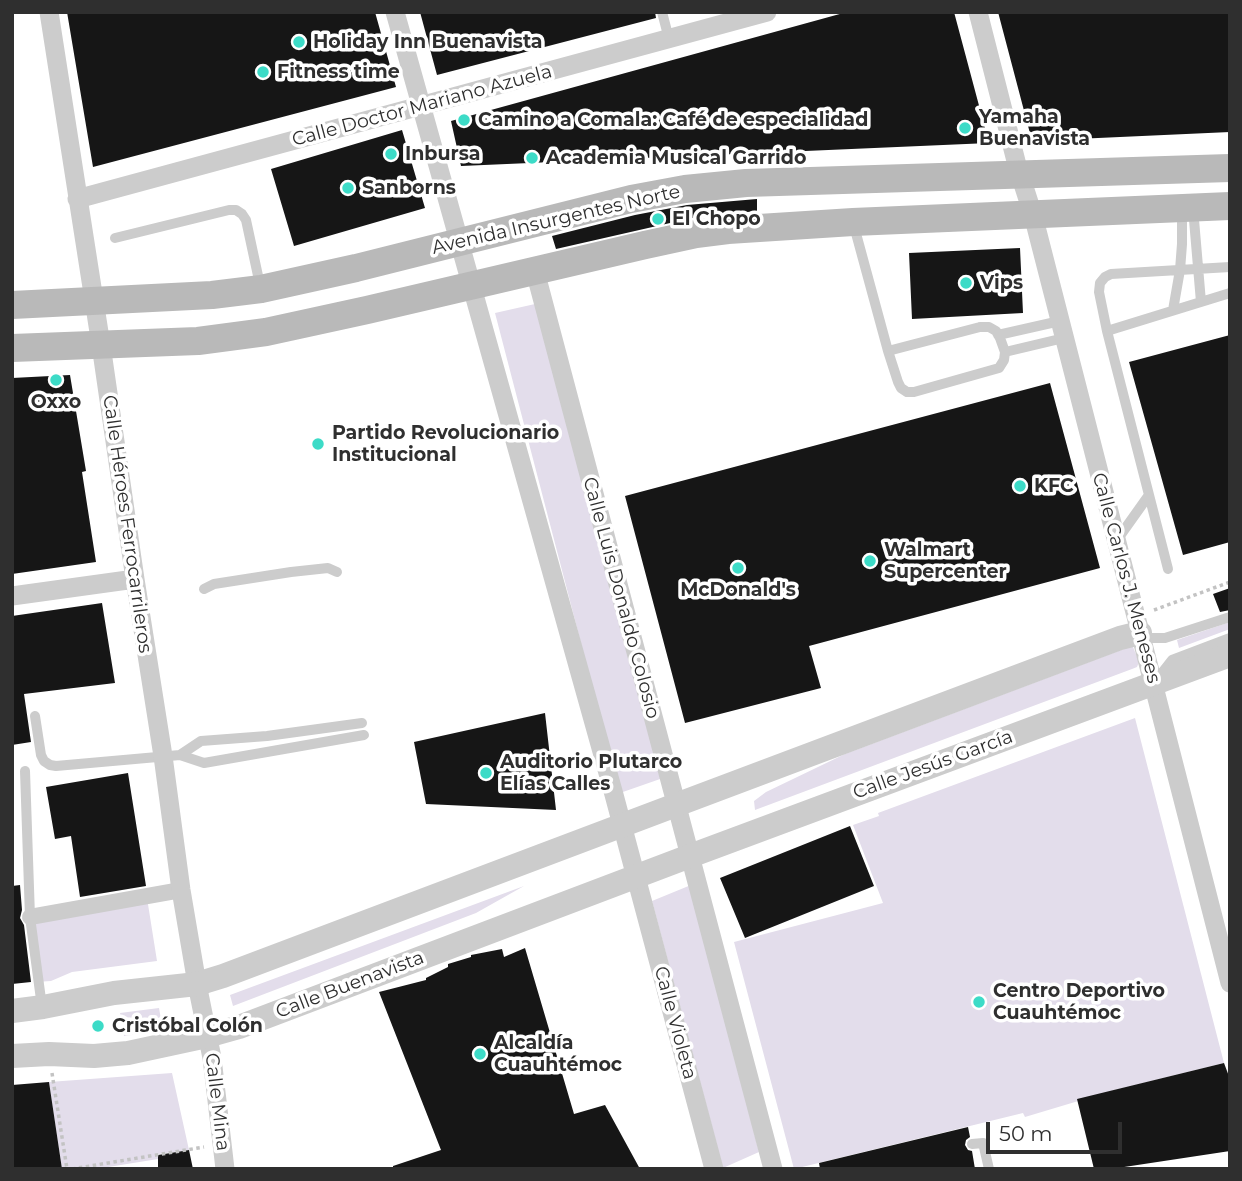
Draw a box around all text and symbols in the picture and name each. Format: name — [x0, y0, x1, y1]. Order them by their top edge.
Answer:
place label: Holiday Inn Buenavista — [313, 31, 543, 53]
marker: Holiday Inn Buenavista — [291, 34, 307, 50]
street label: Calle Doctor Mariano Azuela — [289, 60, 555, 152]
place label: Fitness time — [277, 61, 400, 83]
marker: Fitness time — [255, 64, 271, 80]
place label: Yamaha Buenavista — [979, 106, 1090, 150]
place label: Camino a Comala: Café de especialidad — [478, 109, 868, 131]
marker: Camino a Comala: Café de especialidad — [456, 112, 472, 128]
marker: Yamaha Buenavista — [957, 120, 973, 136]
place label: Inbursa — [405, 143, 481, 165]
marker: Inbursa — [383, 146, 399, 162]
place label: Academia Musical Garrido — [546, 147, 806, 169]
marker: Academia Musical Garrido — [524, 150, 540, 166]
place label: Sanborns — [362, 177, 456, 199]
marker: Sanborns — [340, 180, 356, 196]
street label: Avenida Insurgentes Norte — [430, 180, 682, 260]
place label: El Chopo — [672, 208, 761, 230]
marker: El Chopo — [650, 211, 666, 227]
place label: Vips — [980, 272, 1023, 294]
marker: Vips — [958, 275, 974, 291]
marker: Oxxo — [48, 372, 64, 388]
place label: Oxxo — [31, 391, 81, 413]
street label: Calle Héroes Ferrocarrileros — [98, 394, 156, 654]
place label: Partido Revolucionario Institucional — [332, 422, 559, 466]
marker: Partido Revolucionario Institucional — [310, 436, 326, 452]
street label: Calle Carlos J. Meneses — [1087, 470, 1165, 686]
street label: Calle Luis Donaldo Colosio — [578, 475, 664, 721]
place label: KFC — [1034, 475, 1074, 497]
marker: KFC — [1012, 478, 1028, 494]
place label: Walmart Supercenter — [884, 539, 1007, 583]
marker: Walmart Supercenter — [862, 553, 878, 569]
marker: McDonald's — [730, 560, 746, 576]
place label: McDonald's — [680, 579, 796, 601]
street label: Calle Jesús García — [850, 725, 1016, 805]
place label: Auditorio Plutarco Elías Calles — [500, 751, 682, 795]
marker: Auditorio Plutarco Elías Calles — [478, 765, 494, 781]
street label: Calle Buenavista — [273, 946, 427, 1024]
street label: Calle Violeta — [649, 964, 701, 1082]
place label: Centro Deportivo Cuauhtémoc — [993, 980, 1165, 1024]
marker: Centro Deportivo Cuauhtémoc — [971, 994, 987, 1010]
place label: Cristóbal Colón — [112, 1015, 263, 1037]
marker: Cristóbal Colón — [90, 1018, 106, 1034]
place label: Alcaldía Cuauhtémoc — [494, 1032, 622, 1076]
marker: Alcaldía Cuauhtémoc — [472, 1046, 488, 1062]
street label: Calle Mina — [200, 1052, 234, 1152]
scale bar — [990, 1108, 1126, 1152]
text: 50 m — [999, 1121, 1053, 1146]

